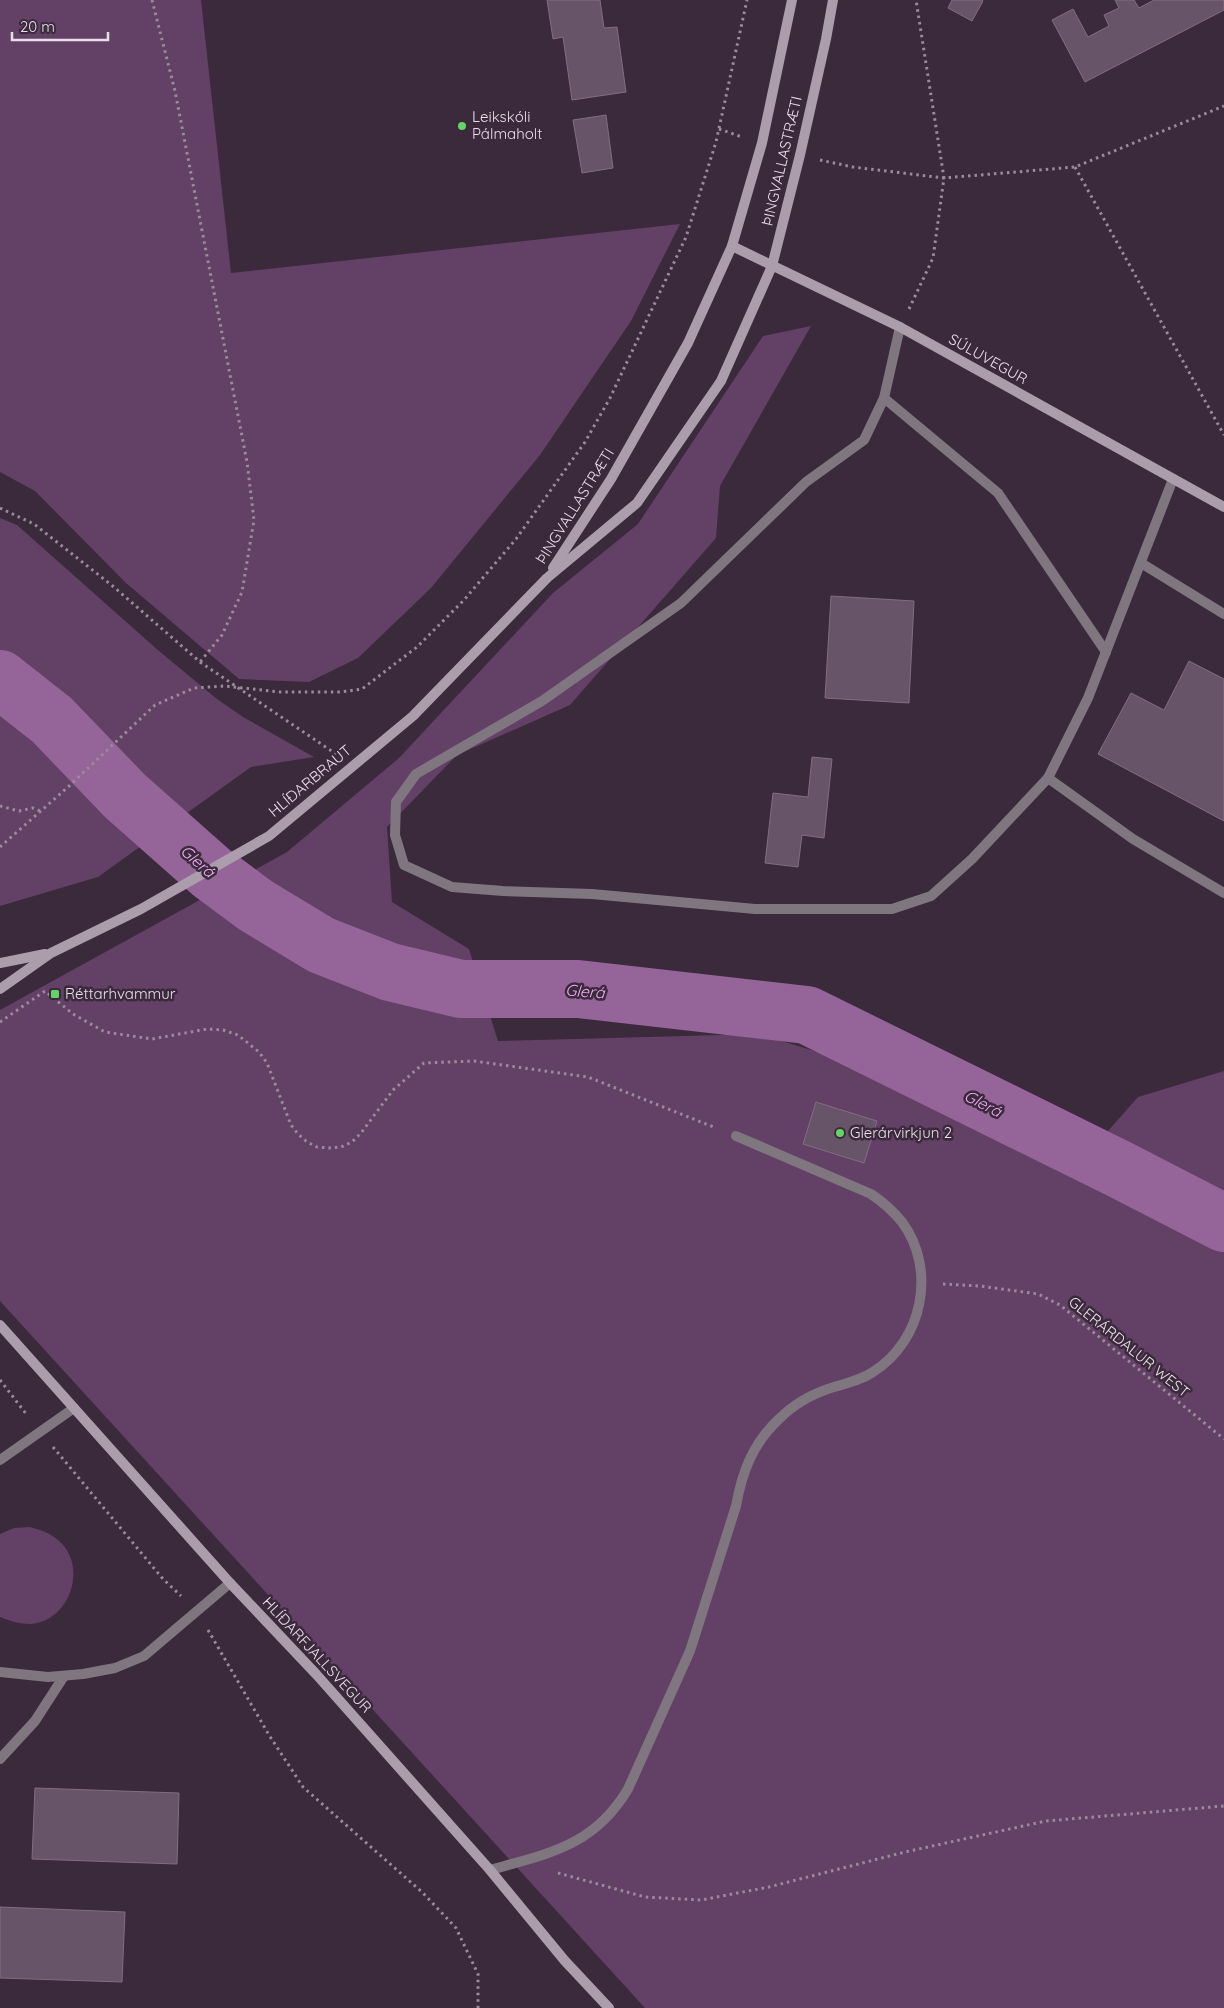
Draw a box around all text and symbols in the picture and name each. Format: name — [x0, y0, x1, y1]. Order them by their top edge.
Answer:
scale bar — [12, 10, 109, 42]
text: 20 m — [20, 17, 55, 36]
street label: ÞINGVALLASTRÆTI — [757, 94, 806, 228]
place label: Leikskóli Pálmaholt — [472, 107, 542, 143]
marker: Leikskóli Pálmaholt — [456, 120, 468, 132]
street label: SÚLUVEGUR — [946, 329, 1031, 388]
street label: ÞINGVALLASTRÆTI — [531, 444, 618, 567]
street label: HLÍÐARBRAUT — [264, 740, 355, 821]
water label: Glerá — [177, 841, 220, 882]
water label: Glerá — [565, 980, 607, 1002]
place label: Réttarhvammur — [65, 984, 176, 1003]
marker: Réttarhvammur — [49, 988, 61, 1000]
water label: Glerá — [961, 1085, 1006, 1121]
place label: Glerárvirkjun 2 — [850, 1123, 952, 1142]
marker: Glerárvirkjun 2 — [834, 1127, 846, 1139]
street label: GLERÁRDALUR WEST — [1065, 1292, 1194, 1401]
street label: HLÍÐARFJALLSVEGUR — [259, 1593, 376, 1717]

